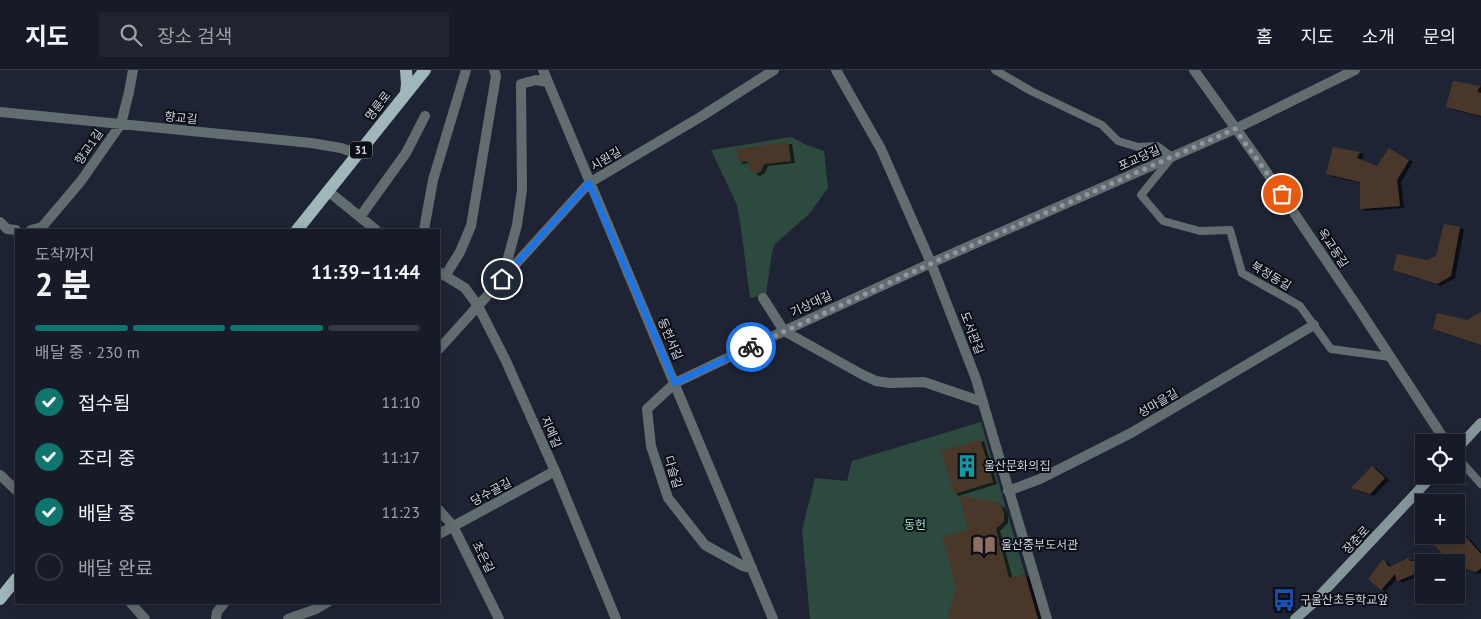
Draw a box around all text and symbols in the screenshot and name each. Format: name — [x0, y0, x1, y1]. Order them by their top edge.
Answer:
search box — [99, 12, 449, 57]
text: 지도 — [25, 21, 69, 52]
icon: search — [117, 21, 145, 49]
text: 장소 검색 — [157, 24, 232, 48]
text: 홈 — [1256, 25, 1273, 48]
text: 지도 — [1301, 25, 1334, 48]
text: 소개 — [1362, 25, 1395, 48]
text: 문의 — [1423, 25, 1456, 48]
street label: 명륜로 — [361, 88, 394, 123]
street label: 향교길 — [164, 108, 198, 127]
street label: 향교1길 — [71, 126, 106, 167]
road number: 31 — [350, 142, 372, 158]
street label: 포교당길 — [1116, 142, 1162, 173]
street label: 시원길 — [588, 144, 624, 174]
pin — [1261, 173, 1303, 215]
icon: bag — [1268, 180, 1296, 208]
street label: 옥교동길 — [1315, 225, 1352, 270]
text: 도착까지 — [35, 244, 94, 264]
pin — [481, 258, 523, 300]
street label: 북정동길 — [1248, 258, 1294, 293]
text: 11:39–11:44 — [311, 260, 420, 284]
text: 2 분 — [35, 263, 91, 305]
icon: home — [488, 265, 516, 293]
street label: 기상대길 — [788, 287, 834, 320]
street label: 도서관길 — [958, 310, 987, 356]
street label: 동헌서길 — [655, 316, 686, 362]
courier — [726, 322, 776, 372]
icon: bike — [737, 333, 765, 361]
text: 배달 중 · 230 m — [35, 342, 140, 362]
street label: 성마을길 — [1135, 385, 1181, 420]
icon: check — [35, 388, 63, 416]
text: 접수됨 — [78, 391, 130, 415]
text: 11:10 — [382, 392, 420, 412]
street label: 지예길 — [538, 414, 565, 450]
map controls — [1415, 434, 1465, 604]
button: locate — [1415, 434, 1465, 484]
icon: check — [35, 443, 63, 471]
text: 조리 중 — [78, 446, 136, 470]
text: 11:17 — [382, 447, 420, 467]
building icon: 울산문화의집 — [954, 453, 980, 479]
street label: 다슬길 — [661, 454, 685, 490]
place label: 울산문화의집 — [984, 458, 1050, 473]
street label: 당수골길 — [468, 475, 514, 509]
button: + — [1415, 494, 1465, 544]
icon: check — [35, 498, 63, 526]
text: 배달 중 — [78, 501, 136, 525]
text: 11:23 — [382, 502, 420, 522]
park label: 동헌 — [904, 517, 926, 532]
street label: 장춘로 — [1339, 522, 1372, 557]
library icon: 울산중부도서관 — [971, 532, 997, 558]
place label: 울산중부도서관 — [1001, 537, 1078, 552]
street label: 초은길 — [469, 539, 498, 575]
button: − — [1415, 554, 1465, 604]
text: 배달 완료 — [78, 556, 153, 580]
bus stop icon: 구울산초등학교앞 — [1271, 587, 1297, 613]
place label: 구울산초등학교앞 — [1300, 592, 1388, 607]

